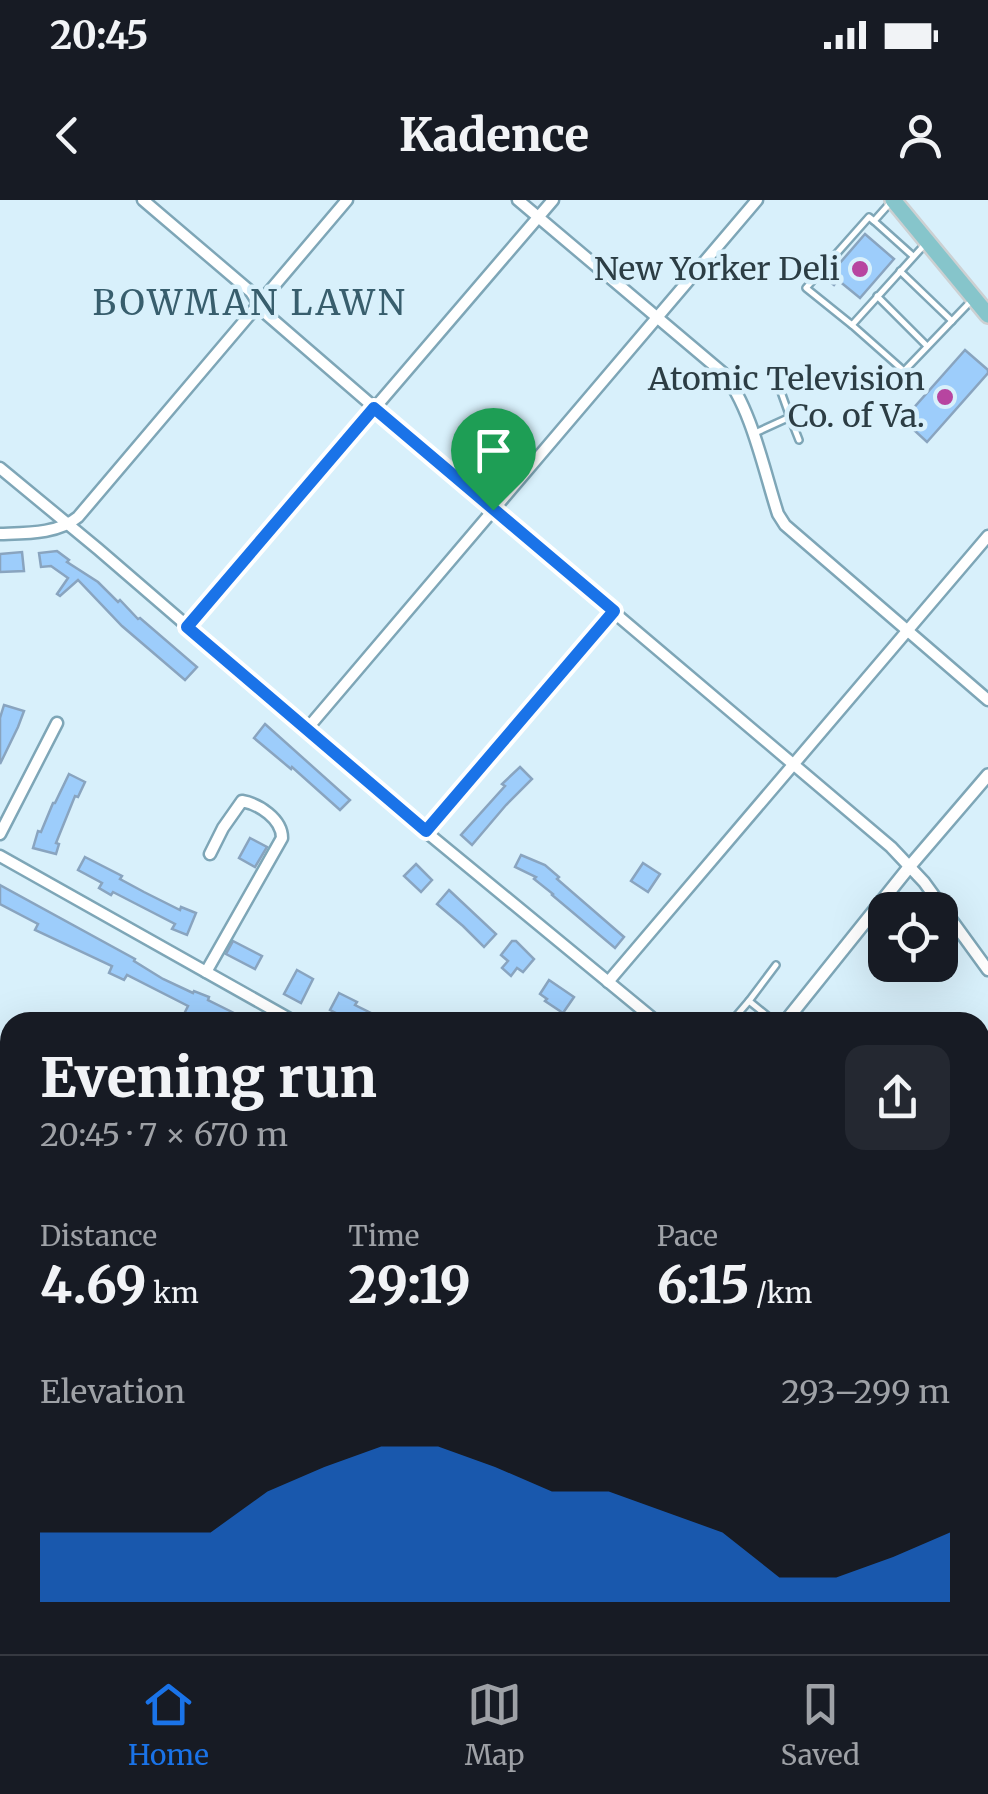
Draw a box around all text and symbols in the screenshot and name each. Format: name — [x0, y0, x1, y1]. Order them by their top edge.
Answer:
text: 20:45 — [50, 12, 148, 59]
text: Kadence — [399, 107, 589, 163]
icon: back — [40, 108, 95, 163]
icon: person — [893, 108, 948, 163]
place label: New Yorker Deli — [594, 249, 840, 289]
marker: New Yorker Deli — [849, 258, 871, 280]
district label: BOWMAN LAWN — [93, 281, 407, 325]
place label: Atomic Television Co. of Va. — [647, 359, 925, 436]
marker: Atomic Television Co. of Va. — [934, 386, 956, 408]
pin — [451, 408, 536, 511]
icon: arrive — [466, 423, 521, 478]
map controls — [868, 892, 958, 982]
button: locate — [868, 892, 958, 982]
text: Evening run — [40, 1043, 377, 1112]
button: share — [845, 1045, 950, 1150]
text: 20:45 · 7 × 670 m — [40, 1115, 288, 1155]
text: Distance — [40, 1218, 157, 1254]
text: Time — [348, 1218, 419, 1254]
text: Pace — [657, 1218, 718, 1254]
text: 4.69 — [40, 1254, 147, 1317]
text: 29:19 — [348, 1254, 471, 1317]
text: 6:15 — [657, 1254, 749, 1317]
text: km — [147, 1275, 199, 1311]
text: /km — [749, 1275, 812, 1311]
text: Elevation — [40, 1372, 185, 1412]
text: 293–299 m — [781, 1372, 950, 1412]
tab: Home — [128, 1677, 209, 1773]
tab: Map — [465, 1677, 525, 1773]
tab: Saved — [781, 1677, 860, 1773]

